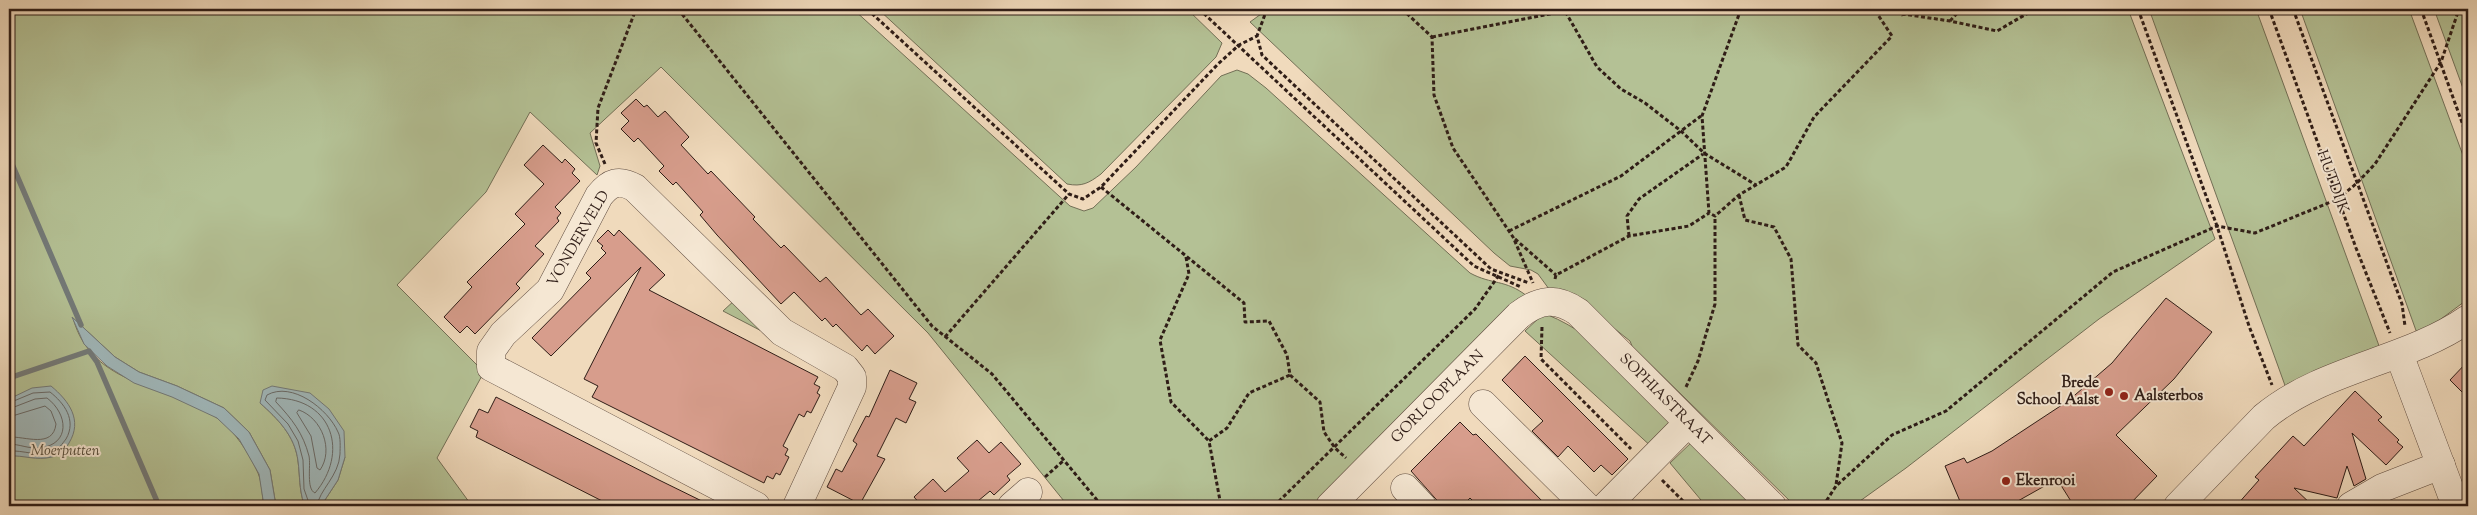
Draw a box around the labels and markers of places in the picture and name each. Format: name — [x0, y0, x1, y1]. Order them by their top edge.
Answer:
place label: Brede School Aalst — [2017, 373, 2100, 411]
marker: Brede School Aalst — [2103, 386, 2115, 398]
place label: Aalsterbos — [2134, 386, 2203, 407]
marker: Aalsterbos — [2118, 390, 2130, 402]
place label: Ekenrooi — [2016, 471, 2076, 492]
marker: Ekenrooi — [2000, 475, 2012, 487]

